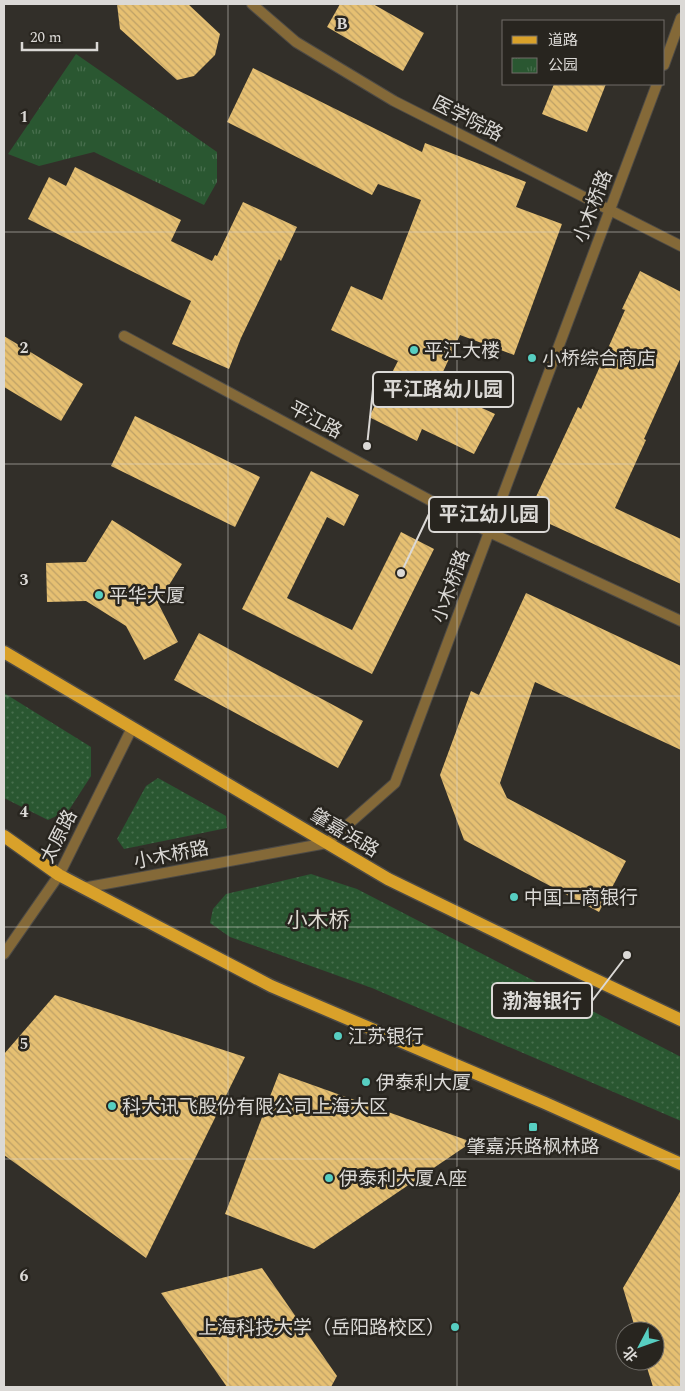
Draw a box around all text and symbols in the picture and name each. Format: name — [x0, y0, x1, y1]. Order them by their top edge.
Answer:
text: B — [336, 12, 348, 36]
scale bar — [22, 20, 98, 52]
legend — [502, 20, 665, 85]
text: 20 m — [30, 26, 62, 49]
text: 道路 — [548, 29, 578, 52]
text: 公园 — [548, 54, 578, 77]
street label: 医学院路 — [427, 89, 508, 150]
text: 1 — [20, 105, 28, 129]
street label: 小木桥路 — [566, 166, 621, 247]
text: 2 — [20, 336, 29, 360]
place label: 平江大楼 — [424, 337, 500, 366]
marker: 平江大楼 — [408, 344, 420, 356]
place label: 小桥综合商店 — [542, 345, 656, 374]
marker: 小桥综合商店 — [526, 352, 538, 364]
callout: 平江路幼儿园 — [373, 372, 513, 407]
text: 平江路幼儿园 — [383, 375, 503, 405]
street label: 平江路 — [283, 394, 347, 447]
callout: 平江幼儿园 — [429, 497, 549, 532]
text: 平江幼儿园 — [439, 500, 539, 530]
street label: 小木桥路 — [425, 546, 478, 627]
text: 3 — [20, 568, 29, 592]
place label: 平华大厦 — [109, 582, 185, 611]
marker: 平华大厦 — [93, 589, 105, 601]
text: 4 — [20, 800, 29, 824]
street label: 肇嘉浜路 — [304, 801, 384, 865]
street label: 太原路 — [33, 805, 85, 869]
street label: 小木桥路 — [131, 834, 211, 877]
place label: 中国工商银行 — [524, 884, 638, 913]
marker: 中国工商银行 — [508, 891, 520, 903]
district label: 小木桥 — [287, 905, 350, 937]
callout: 渤海银行 — [492, 983, 592, 1018]
text: 渤海银行 — [502, 987, 582, 1017]
place label: 江苏银行 — [348, 1023, 424, 1052]
marker: 江苏银行 — [332, 1030, 344, 1042]
text: 5 — [20, 1032, 28, 1056]
place label: 伊泰利大厦 — [376, 1069, 471, 1098]
marker: 伊泰利大厦 — [360, 1076, 372, 1088]
place label: 科大讯飞股份有限公司上海大区 — [122, 1093, 388, 1122]
marker: 科大讯飞股份有限公司上海大区 — [106, 1100, 118, 1112]
marker: 肇嘉浜路枫林路 — [527, 1121, 539, 1133]
place label: 肇嘉浜路枫林路 — [466, 1133, 600, 1162]
place label: 伊泰利大厦A座 — [339, 1165, 467, 1194]
marker: 伊泰利大厦A座 — [323, 1172, 335, 1184]
text: 6 — [20, 1264, 29, 1288]
place label: 上海科技大学（岳阳路校区） — [198, 1314, 445, 1343]
marker: 上海科技大学（岳阳路校区） — [449, 1321, 461, 1333]
north arrow — [615, 1321, 665, 1371]
text: 北 — [618, 1342, 643, 1366]

